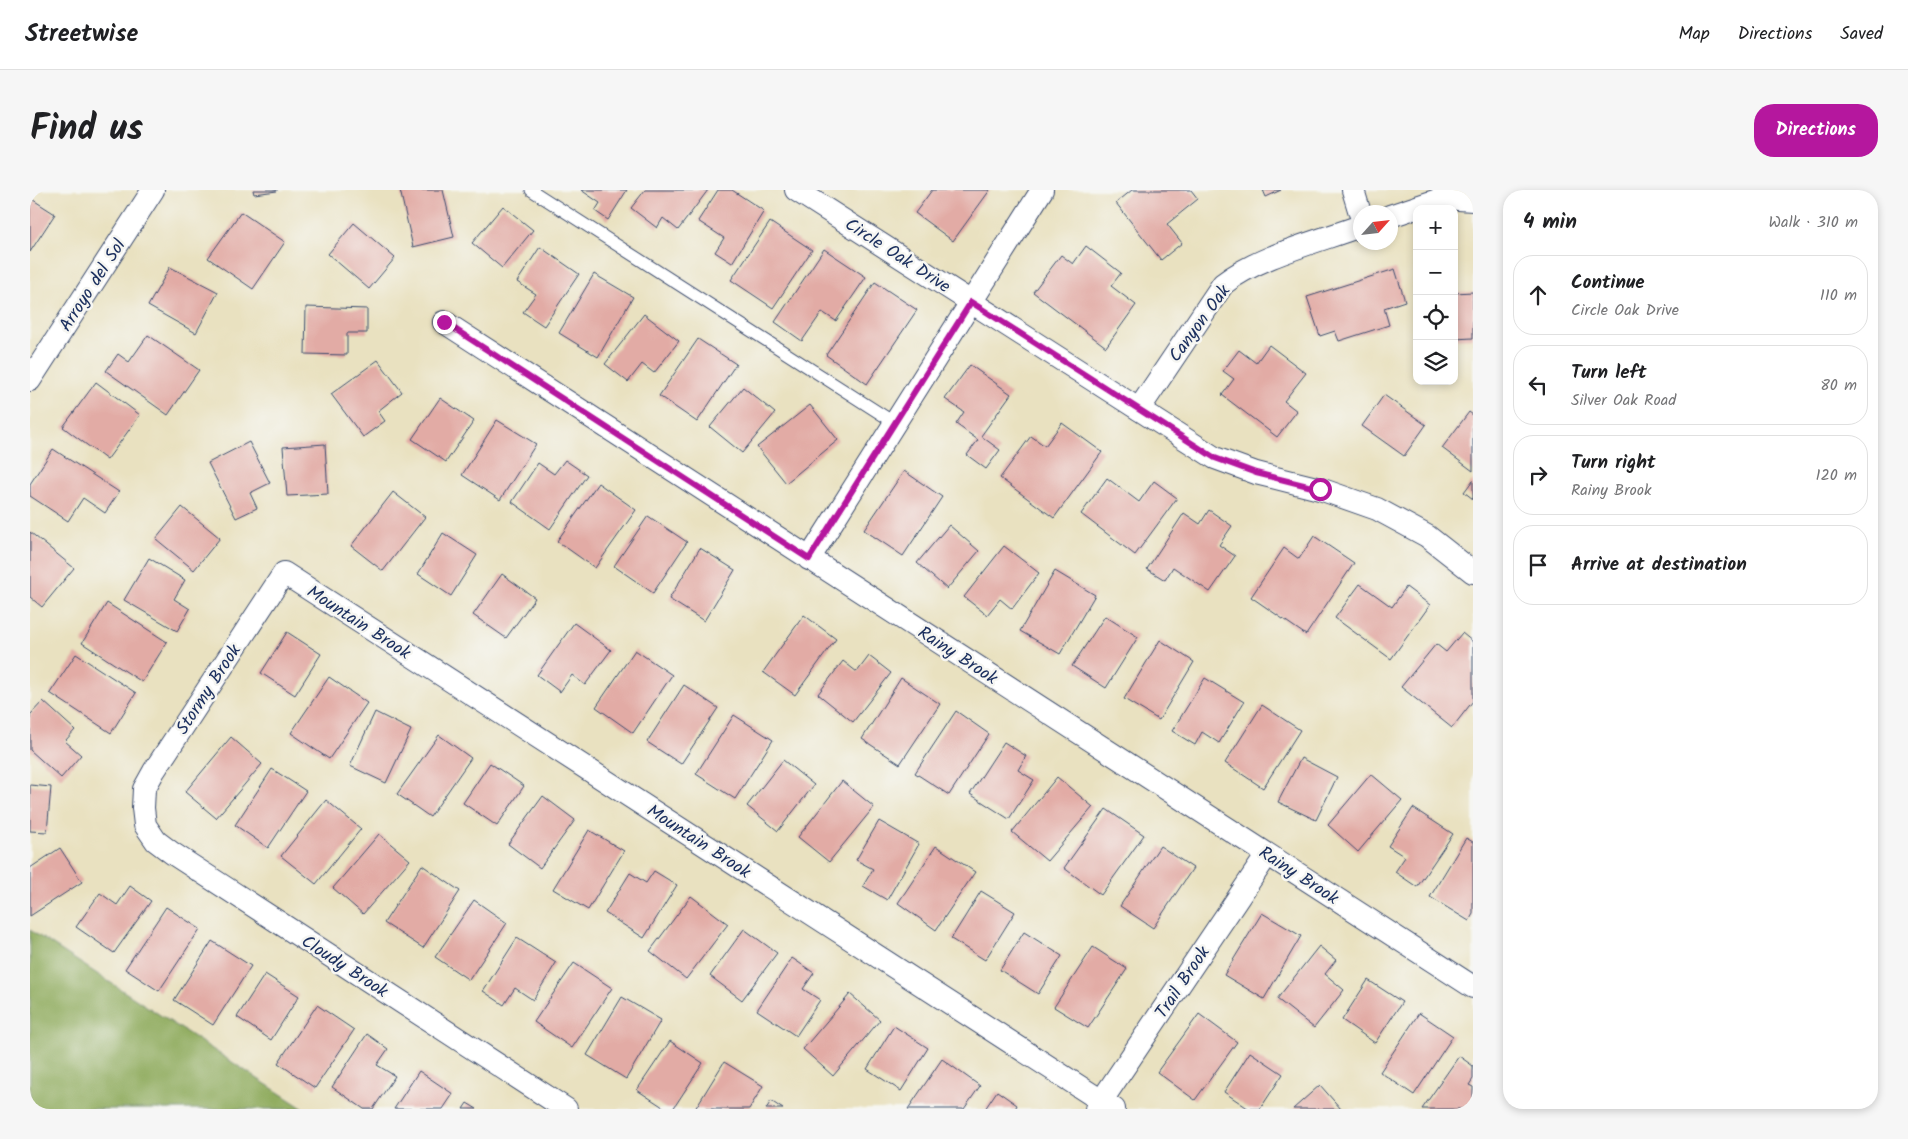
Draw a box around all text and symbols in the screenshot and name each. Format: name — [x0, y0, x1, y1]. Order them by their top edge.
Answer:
text: Streetwise — [25, 15, 138, 54]
text: Map — [1678, 20, 1710, 49]
text: Directions — [1738, 20, 1812, 49]
text: Saved — [1840, 20, 1883, 49]
text: Find us — [30, 102, 143, 158]
button: Directions — [1754, 104, 1878, 157]
north arrow — [1353, 205, 1398, 250]
map controls — [1413, 205, 1458, 385]
button: + — [1413, 205, 1458, 250]
text: 4 min — [1523, 206, 1577, 239]
text: Walk · 310 m — [1769, 210, 1858, 235]
street label: Circle Oak Drive — [838, 211, 956, 301]
street label: Arroyo del Sol — [52, 233, 135, 338]
button: − — [1413, 250, 1458, 295]
text: Continue — [1571, 268, 1644, 298]
street label: Canyon Oak — [1162, 278, 1239, 369]
icon: ahead — [1524, 281, 1552, 309]
text: 110 m — [1820, 283, 1857, 308]
button: locate — [1413, 295, 1458, 340]
text: Circle Oak Drive — [1571, 298, 1679, 323]
route end — [433, 311, 456, 334]
button: layers — [1413, 340, 1458, 385]
text: Turn left — [1571, 358, 1646, 388]
icon: left — [1524, 371, 1552, 399]
text: 80 m — [1820, 373, 1857, 398]
text: Silver Oak Road — [1571, 388, 1676, 413]
text: Turn right — [1571, 448, 1656, 478]
icon: right — [1524, 461, 1552, 489]
text: 120 m — [1816, 463, 1857, 488]
route start — [1309, 478, 1332, 501]
text: Rainy Brook — [1571, 478, 1652, 503]
text: Arrive at destination — [1571, 550, 1747, 580]
icon: arrive — [1524, 551, 1552, 579]
street label: Mountain Brook — [300, 579, 417, 668]
street label: Rainy Brook — [911, 619, 1004, 693]
street label: Stormy Brook — [169, 638, 250, 741]
street label: Mountain Brook — [640, 798, 757, 887]
street label: Rainy Brook — [1252, 839, 1345, 913]
street label: Cloudy Brook — [295, 928, 394, 1007]
street label: Trail Brook — [1148, 940, 1219, 1025]

